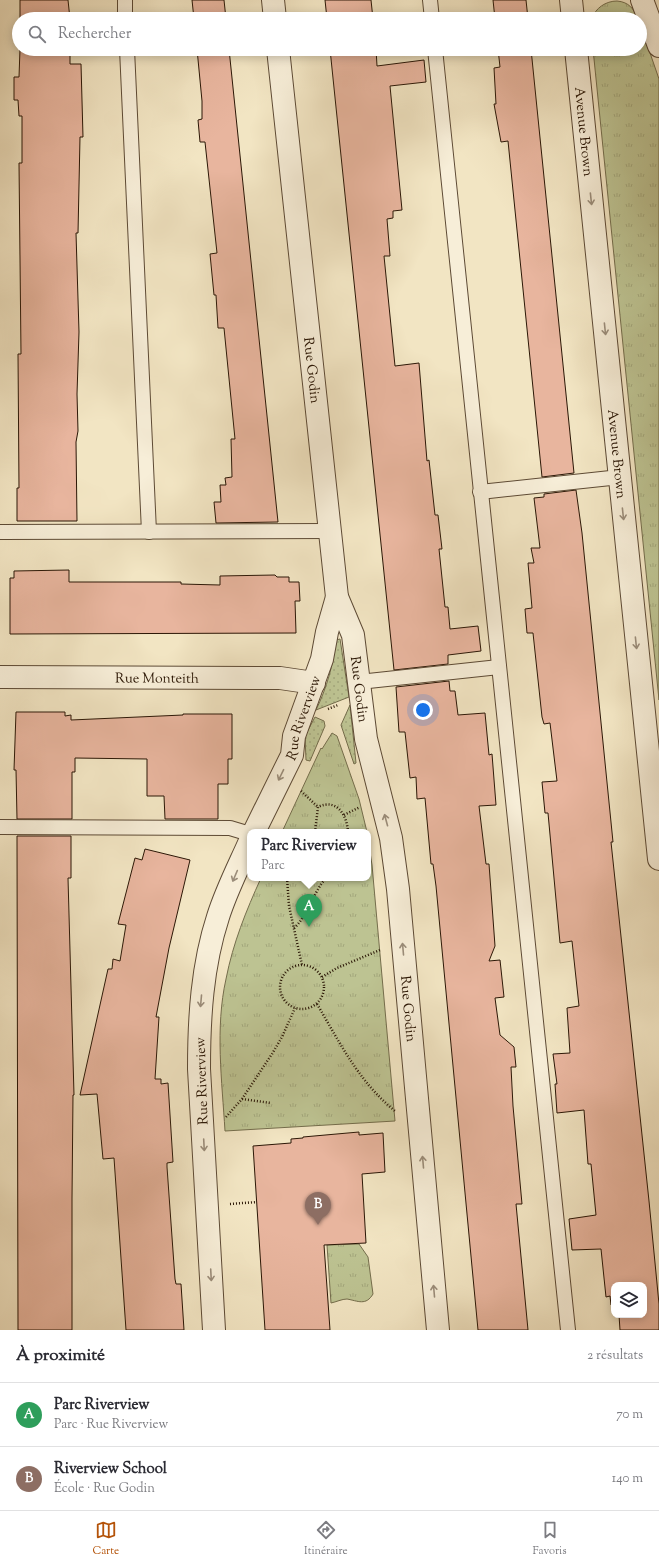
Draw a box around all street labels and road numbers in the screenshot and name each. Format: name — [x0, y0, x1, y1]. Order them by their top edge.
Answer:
street label: Avenue Brown — [568, 86, 597, 178]
street label: Rue Godin — [297, 336, 324, 405]
street label: Avenue Brown — [601, 408, 630, 500]
street label: Rue Godin — [344, 655, 372, 724]
street label: Rue Monteith — [115, 669, 199, 690]
street label: Rue Riverview — [283, 673, 327, 765]
street label: Rue Godin — [394, 975, 420, 1043]
street label: Rue Riverview — [191, 1036, 215, 1125]

